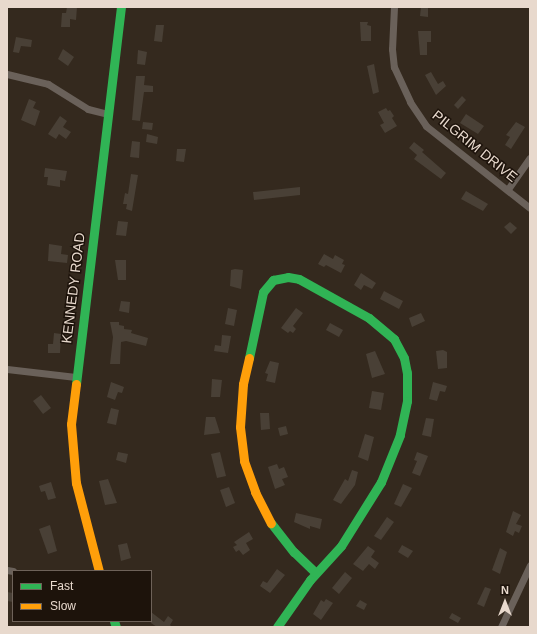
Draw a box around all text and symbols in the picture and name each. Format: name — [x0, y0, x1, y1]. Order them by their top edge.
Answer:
street label: PILGRIM DRIVE — [429, 107, 521, 185]
street label: KENNEDY ROAD — [58, 231, 88, 345]
legend — [12, 570, 152, 622]
text: Fast — [50, 579, 73, 593]
north arrow — [485, 582, 525, 622]
text: N — [501, 584, 509, 596]
text: Slow — [50, 599, 76, 613]

